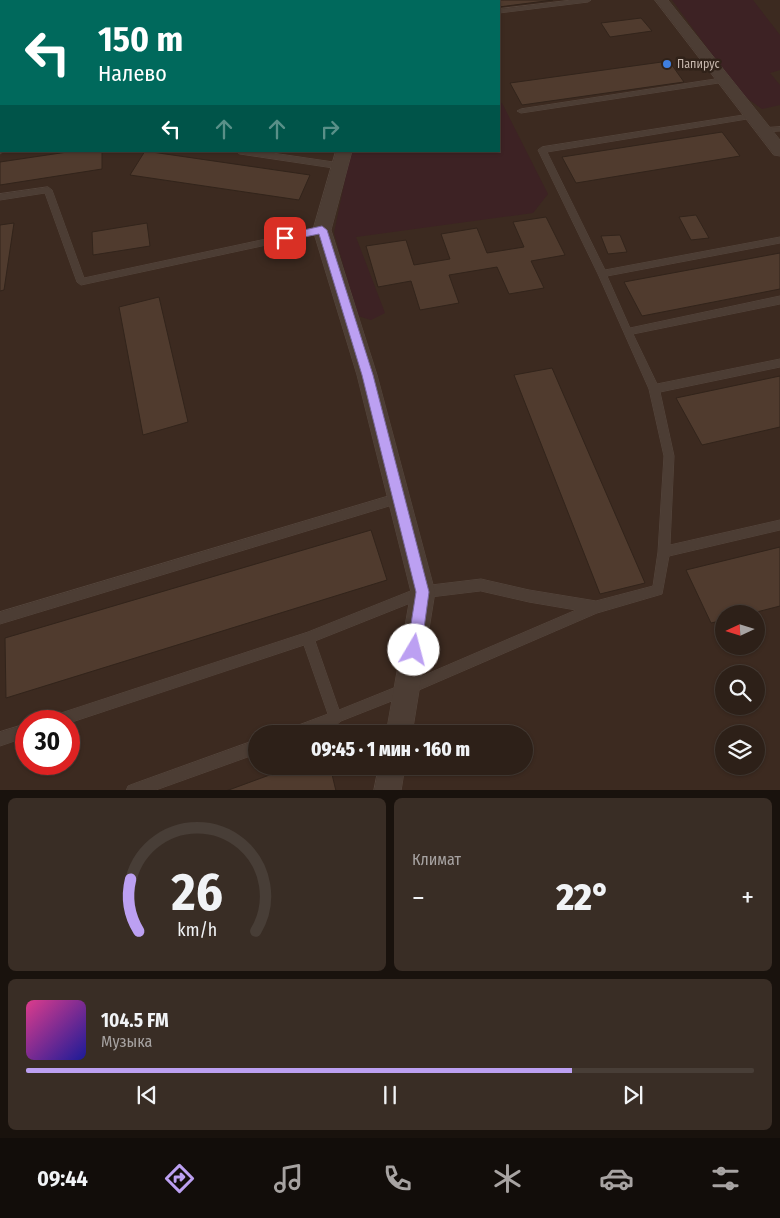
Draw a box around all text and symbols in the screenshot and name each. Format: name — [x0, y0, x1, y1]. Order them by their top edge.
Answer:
text: 150 m — [98, 18, 183, 60]
icon: left — [15, 20, 80, 85]
place label: Папирус — [677, 57, 720, 71]
marker: Папирус — [661, 58, 673, 70]
text: Налево — [98, 60, 167, 87]
icon: left — [157, 115, 185, 143]
icon: ahead — [210, 115, 238, 143]
icon: ahead — [263, 115, 291, 143]
icon: right — [316, 115, 344, 143]
pin — [264, 217, 306, 259]
icon: arrive — [271, 224, 299, 252]
north arrow — [715, 605, 765, 655]
map controls — [715, 605, 765, 775]
position arrow — [387, 623, 439, 675]
button: search — [715, 665, 765, 715]
speed limit sign: 30 — [15, 710, 80, 775]
button: layers — [715, 725, 765, 775]
text: 09:45 · 1 мин · 160 m — [311, 738, 470, 761]
text: Климат — [412, 850, 461, 869]
text: 26 — [170, 861, 223, 924]
text: 22° — [556, 874, 610, 920]
text: − — [412, 881, 425, 914]
text: + — [741, 881, 754, 914]
text: km/h — [177, 919, 217, 941]
text: 104.5 FM — [101, 1009, 169, 1032]
text: Музыка — [101, 1032, 152, 1051]
icon: previous — [133, 1081, 161, 1109]
icon: pause — [376, 1081, 404, 1109]
icon: next — [619, 1081, 647, 1109]
icon: directions — [162, 1161, 197, 1196]
icon: music — [271, 1161, 306, 1196]
icon: phone — [380, 1161, 415, 1196]
icon: climate — [490, 1161, 525, 1196]
icon: car — [599, 1161, 634, 1196]
icon: filters — [708, 1161, 743, 1196]
text: 09:44 — [37, 1165, 88, 1192]

